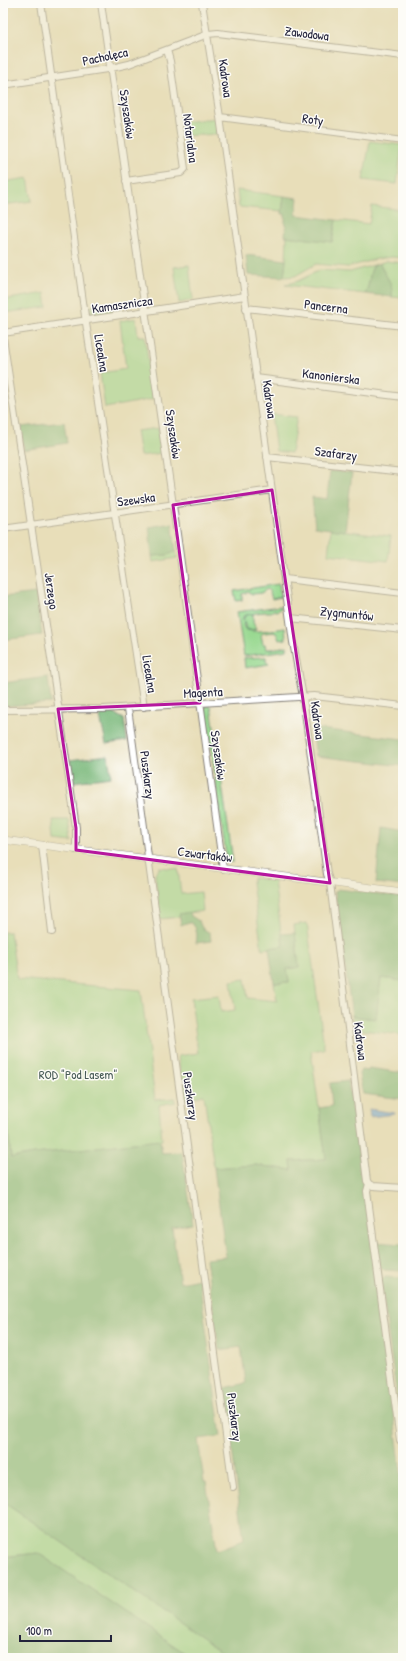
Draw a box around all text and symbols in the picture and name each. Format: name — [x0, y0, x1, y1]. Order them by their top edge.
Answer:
street label: Zawodowa — [284, 21, 330, 45]
street label: Pacholęca — [81, 42, 129, 70]
street label: Kadrowa — [214, 58, 238, 98]
street label: Szyszaków — [116, 88, 140, 140]
street label: Roty — [301, 109, 325, 129]
street label: Notarialna — [179, 113, 203, 163]
street label: Kamasznicza — [91, 291, 153, 317]
street label: Pancerna — [303, 294, 349, 318]
street label: Licealna — [90, 333, 114, 373]
street label: Kanonierska — [301, 364, 361, 388]
street label: Kadrowa — [258, 379, 282, 419]
street label: Szyszaków — [162, 408, 186, 460]
street label: Szafarzy — [314, 441, 359, 465]
street label: Szewska — [116, 487, 156, 511]
street label: Jerzego — [41, 572, 63, 610]
street label: Zygmuntów — [319, 601, 375, 625]
street label: Licealna — [138, 654, 162, 694]
street label: Magenta — [183, 682, 223, 702]
street label: Kadrowa — [306, 700, 330, 740]
street label: Szyszaków — [207, 729, 231, 781]
street label: Puszkarzy — [136, 750, 160, 801]
street label: Czwartaków — [177, 842, 233, 866]
street label: Kadrowa — [350, 1021, 372, 1061]
park label: ROD "Pod Lasem" — [39, 1065, 117, 1083]
street label: Puszkarzy — [179, 1071, 203, 1122]
street label: Puszkarzy — [223, 1392, 247, 1443]
scale bar — [20, 1617, 111, 1643]
text: 100 m — [26, 1622, 52, 1639]

